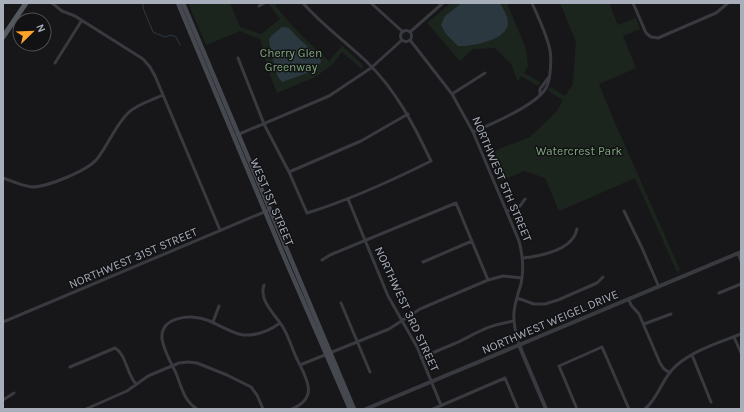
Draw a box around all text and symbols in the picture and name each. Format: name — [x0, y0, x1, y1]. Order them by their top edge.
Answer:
north arrow — [12, 12, 52, 52]
text: N — [33, 22, 48, 34]
park label: Cherry Glen Greenway — [260, 46, 322, 74]
street label: NORTHWEST 5TH STREET — [469, 114, 535, 244]
park label: Watercrest Park — [536, 144, 623, 158]
street label: WEST 1ST STREET — [247, 156, 297, 248]
street label: NORTHWEST 31ST STREET — [67, 225, 199, 291]
street label: NORTHWEST 3RD STREET — [372, 244, 442, 374]
street label: NORTHWEST WEIGEL DRIVE — [480, 287, 620, 357]

